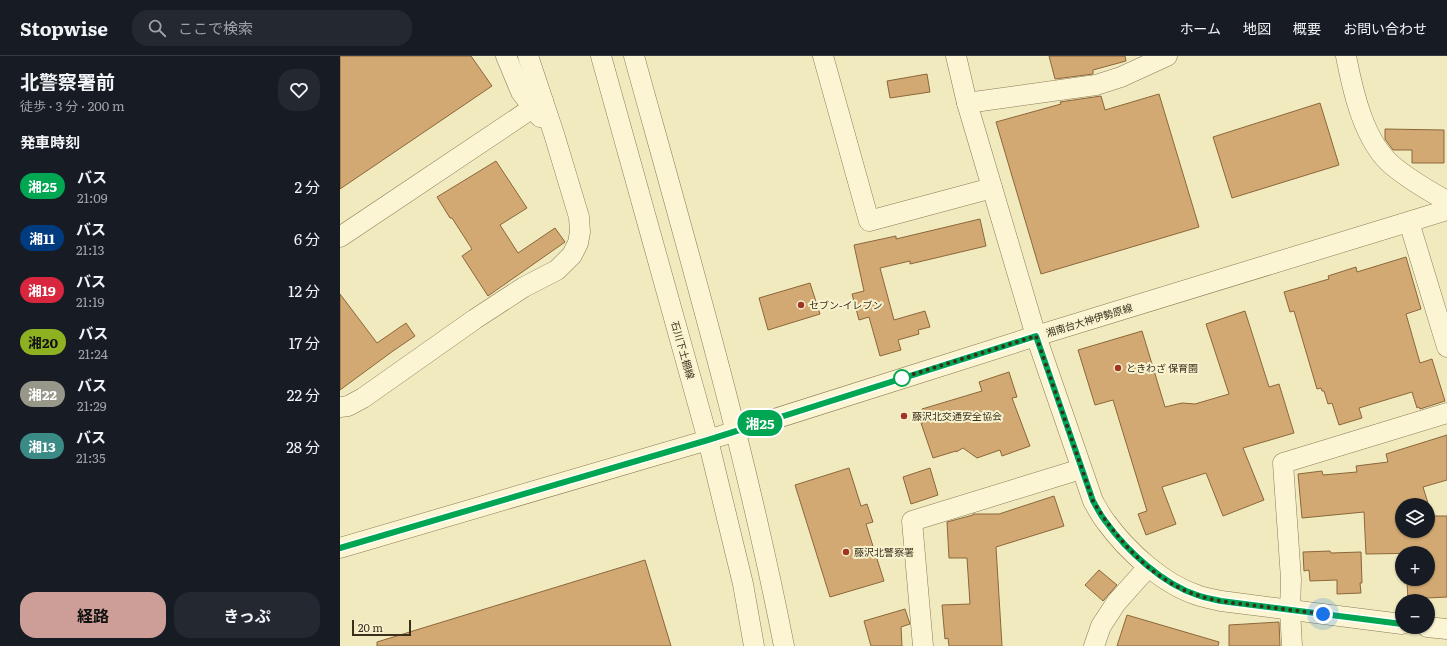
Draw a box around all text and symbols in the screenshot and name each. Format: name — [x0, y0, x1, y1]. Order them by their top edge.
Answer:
search box — [132, 10, 412, 46]
text: Stopwise — [20, 14, 108, 42]
text: ここで検索 — [178, 16, 253, 39]
icon: search — [146, 17, 168, 39]
text: ホーム — [1179, 18, 1221, 38]
text: 地図 — [1243, 18, 1271, 38]
text: 概要 — [1293, 18, 1321, 38]
text: お問い合わせ — [1343, 18, 1427, 38]
text: 北警察署前 — [20, 67, 115, 95]
button: heart — [278, 69, 320, 111]
text: 徒歩 · 3 分 · 200 m — [20, 96, 125, 115]
text: 発車時刻 — [20, 130, 80, 153]
text: バス — [77, 165, 107, 188]
text: 2 分 — [294, 175, 320, 198]
text: 湘25 — [28, 176, 57, 196]
text: 21:09 — [77, 188, 108, 207]
text: バス — [76, 217, 106, 240]
text: 6 分 — [294, 227, 320, 250]
text: 湘11 — [29, 228, 55, 248]
text: 21:13 — [76, 240, 105, 259]
text: バス — [76, 269, 106, 292]
text: 12 分 — [288, 279, 320, 302]
text: 湘19 — [28, 280, 56, 300]
text: 21:19 — [76, 292, 104, 311]
place label: セブン-イレブン — [809, 297, 883, 312]
street label: 湘南台大神伊勢原線 — [1044, 299, 1134, 340]
marker: セブン-イレブン — [796, 300, 806, 310]
street label: 石川下土棚線 — [668, 319, 699, 381]
text: バス — [78, 321, 108, 344]
text: 17 分 — [289, 331, 320, 354]
text: 湘20 — [28, 332, 58, 352]
text: 21:24 — [78, 344, 108, 363]
place label: ときわざ 保育園 — [1126, 360, 1198, 375]
marker: ときわざ 保育園 — [1113, 363, 1123, 373]
unlabelled marker — [893, 369, 911, 387]
text: バス — [77, 373, 107, 396]
text: 22 分 — [287, 383, 320, 406]
text: 湘22 — [28, 384, 57, 404]
text: 21:29 — [77, 396, 107, 415]
place label: 藤沢北交通安全協会 — [912, 408, 1002, 423]
line badge: 湘25 — [737, 410, 783, 436]
marker: 藤沢北交通安全協会 — [899, 411, 909, 421]
text: 湘25 — [745, 413, 775, 433]
text: バス — [76, 425, 106, 448]
text: 28 分 — [286, 435, 320, 458]
text: 湘13 — [28, 436, 56, 456]
text: 21:35 — [76, 448, 106, 467]
map controls — [1395, 498, 1435, 634]
button: layers — [1395, 498, 1435, 538]
place label: 藤沢北警察署 — [854, 544, 914, 559]
button: + — [1395, 546, 1435, 586]
marker: 藤沢北警察署 — [841, 547, 851, 557]
button: 経路 — [20, 592, 166, 638]
button: きっぷ — [174, 592, 320, 638]
button: − — [1395, 594, 1435, 634]
your location — [1313, 604, 1333, 624]
scale bar — [352, 618, 411, 637]
text: 20 m — [358, 619, 383, 635]

